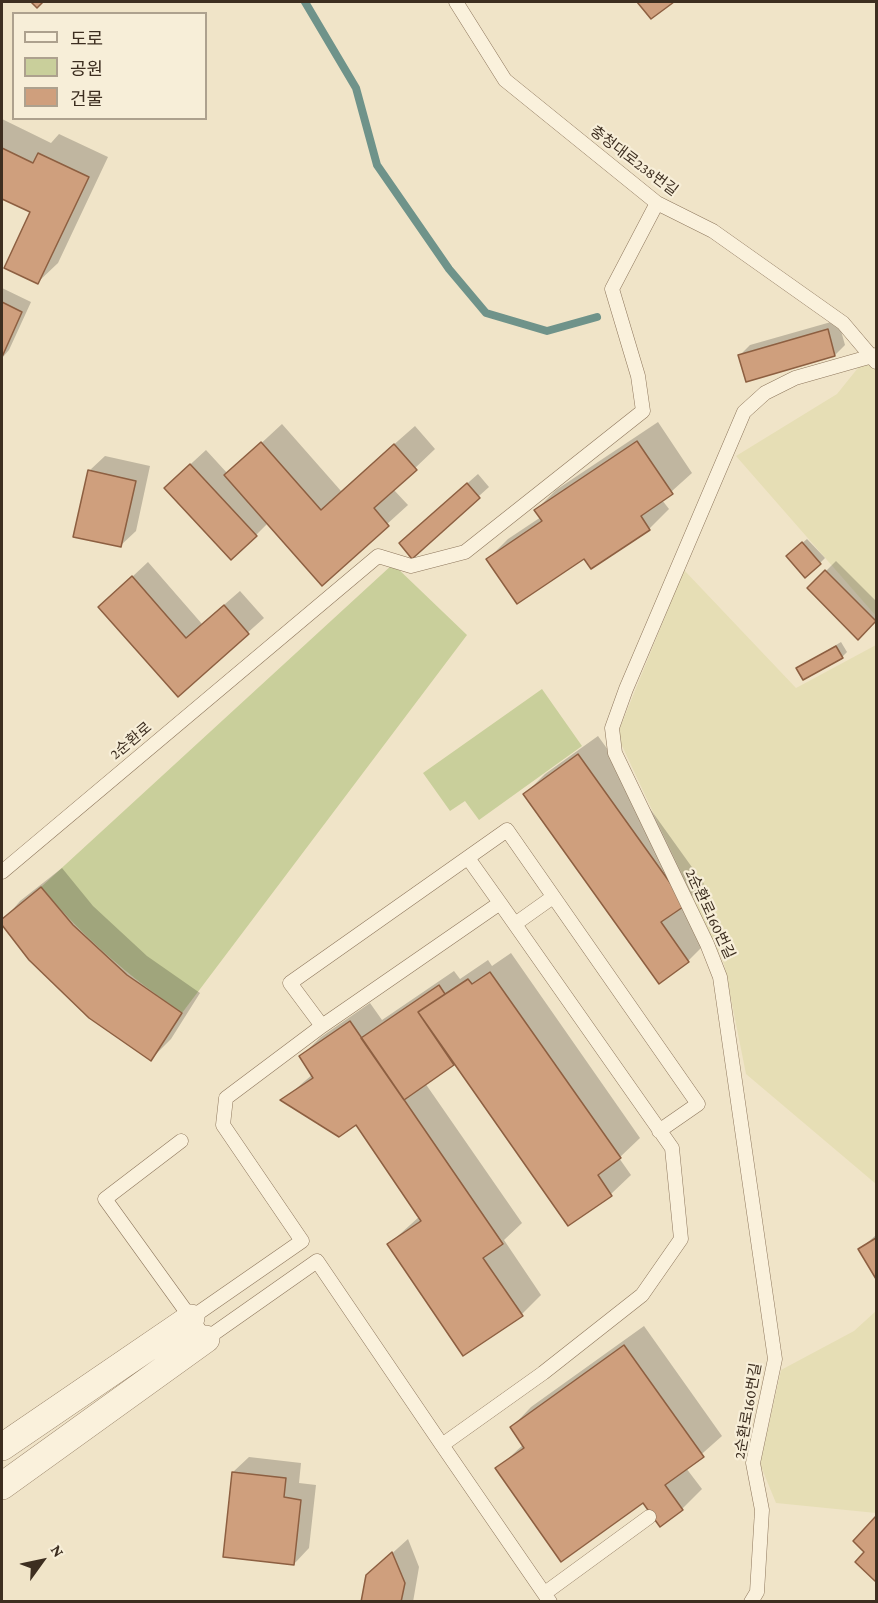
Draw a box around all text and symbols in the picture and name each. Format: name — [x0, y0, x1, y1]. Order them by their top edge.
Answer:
legend — [12, 12, 207, 120]
text: 도로 — [70, 29, 103, 49]
text: 공원 — [70, 59, 103, 79]
text: 건물 — [70, 89, 103, 109]
street label: 충청대로238번길 — [587, 122, 681, 200]
street label: 2순환로 — [107, 719, 155, 763]
street label: 2순환로160번길 — [681, 866, 739, 962]
street label: 2순환로160번길 — [731, 1362, 765, 1460]
north arrow — [12, 1531, 72, 1591]
text: N — [47, 1542, 68, 1560]

